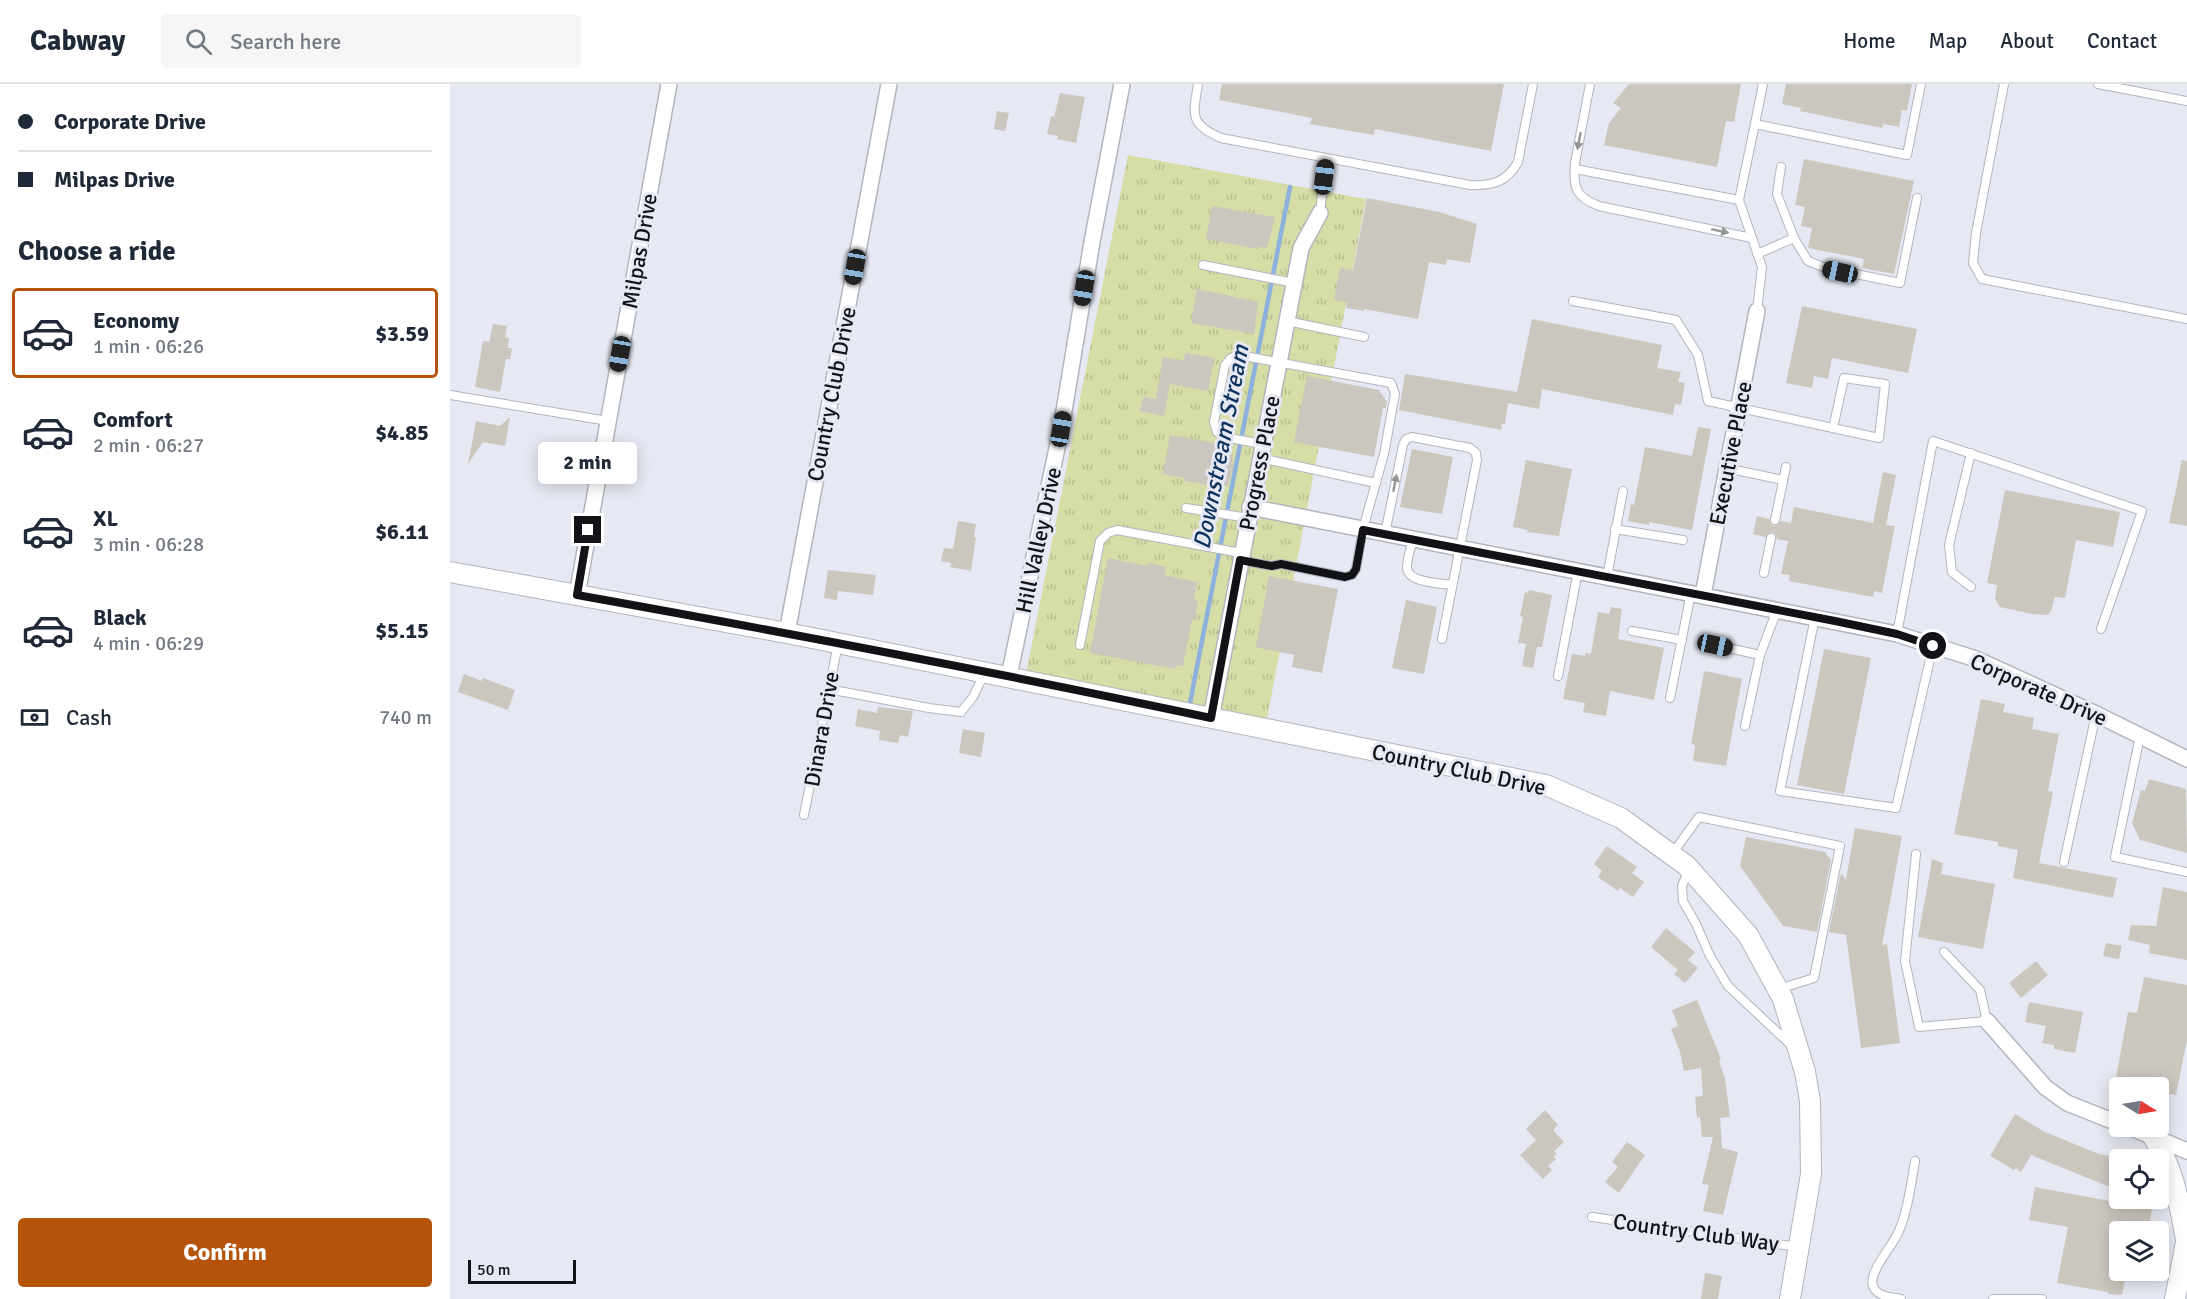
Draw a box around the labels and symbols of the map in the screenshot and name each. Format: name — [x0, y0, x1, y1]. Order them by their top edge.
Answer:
one-way arrow — [1574, 132, 1583, 151]
car — [1313, 158, 1335, 196]
street label: Milpas Drive — [616, 191, 663, 311]
one-way arrow — [1711, 227, 1730, 236]
car — [843, 248, 867, 286]
car — [1821, 259, 1859, 285]
car — [1072, 269, 1096, 307]
street label: Country Club Drive — [801, 305, 862, 484]
car — [608, 335, 632, 373]
water label: Downstream Stream — [1186, 341, 1256, 552]
street label: Executive Place — [1703, 379, 1758, 527]
street label: Progress Place — [1233, 393, 1286, 533]
car — [1049, 410, 1073, 448]
callout: 2 min — [538, 443, 638, 485]
street label: Hill Valley Drive — [1010, 465, 1067, 616]
one-way arrow — [1391, 473, 1400, 492]
route end — [574, 516, 601, 543]
car — [1696, 632, 1734, 658]
route start — [1919, 632, 1946, 659]
street label: Corporate Drive — [1966, 647, 2112, 732]
street label: Dinara Drive — [798, 669, 845, 789]
street label: Country Club Drive — [1369, 738, 1548, 801]
north arrow — [2109, 1077, 2169, 1137]
street label: Country Club Way — [1611, 1207, 1781, 1258]
scale bar — [468, 1257, 576, 1284]

